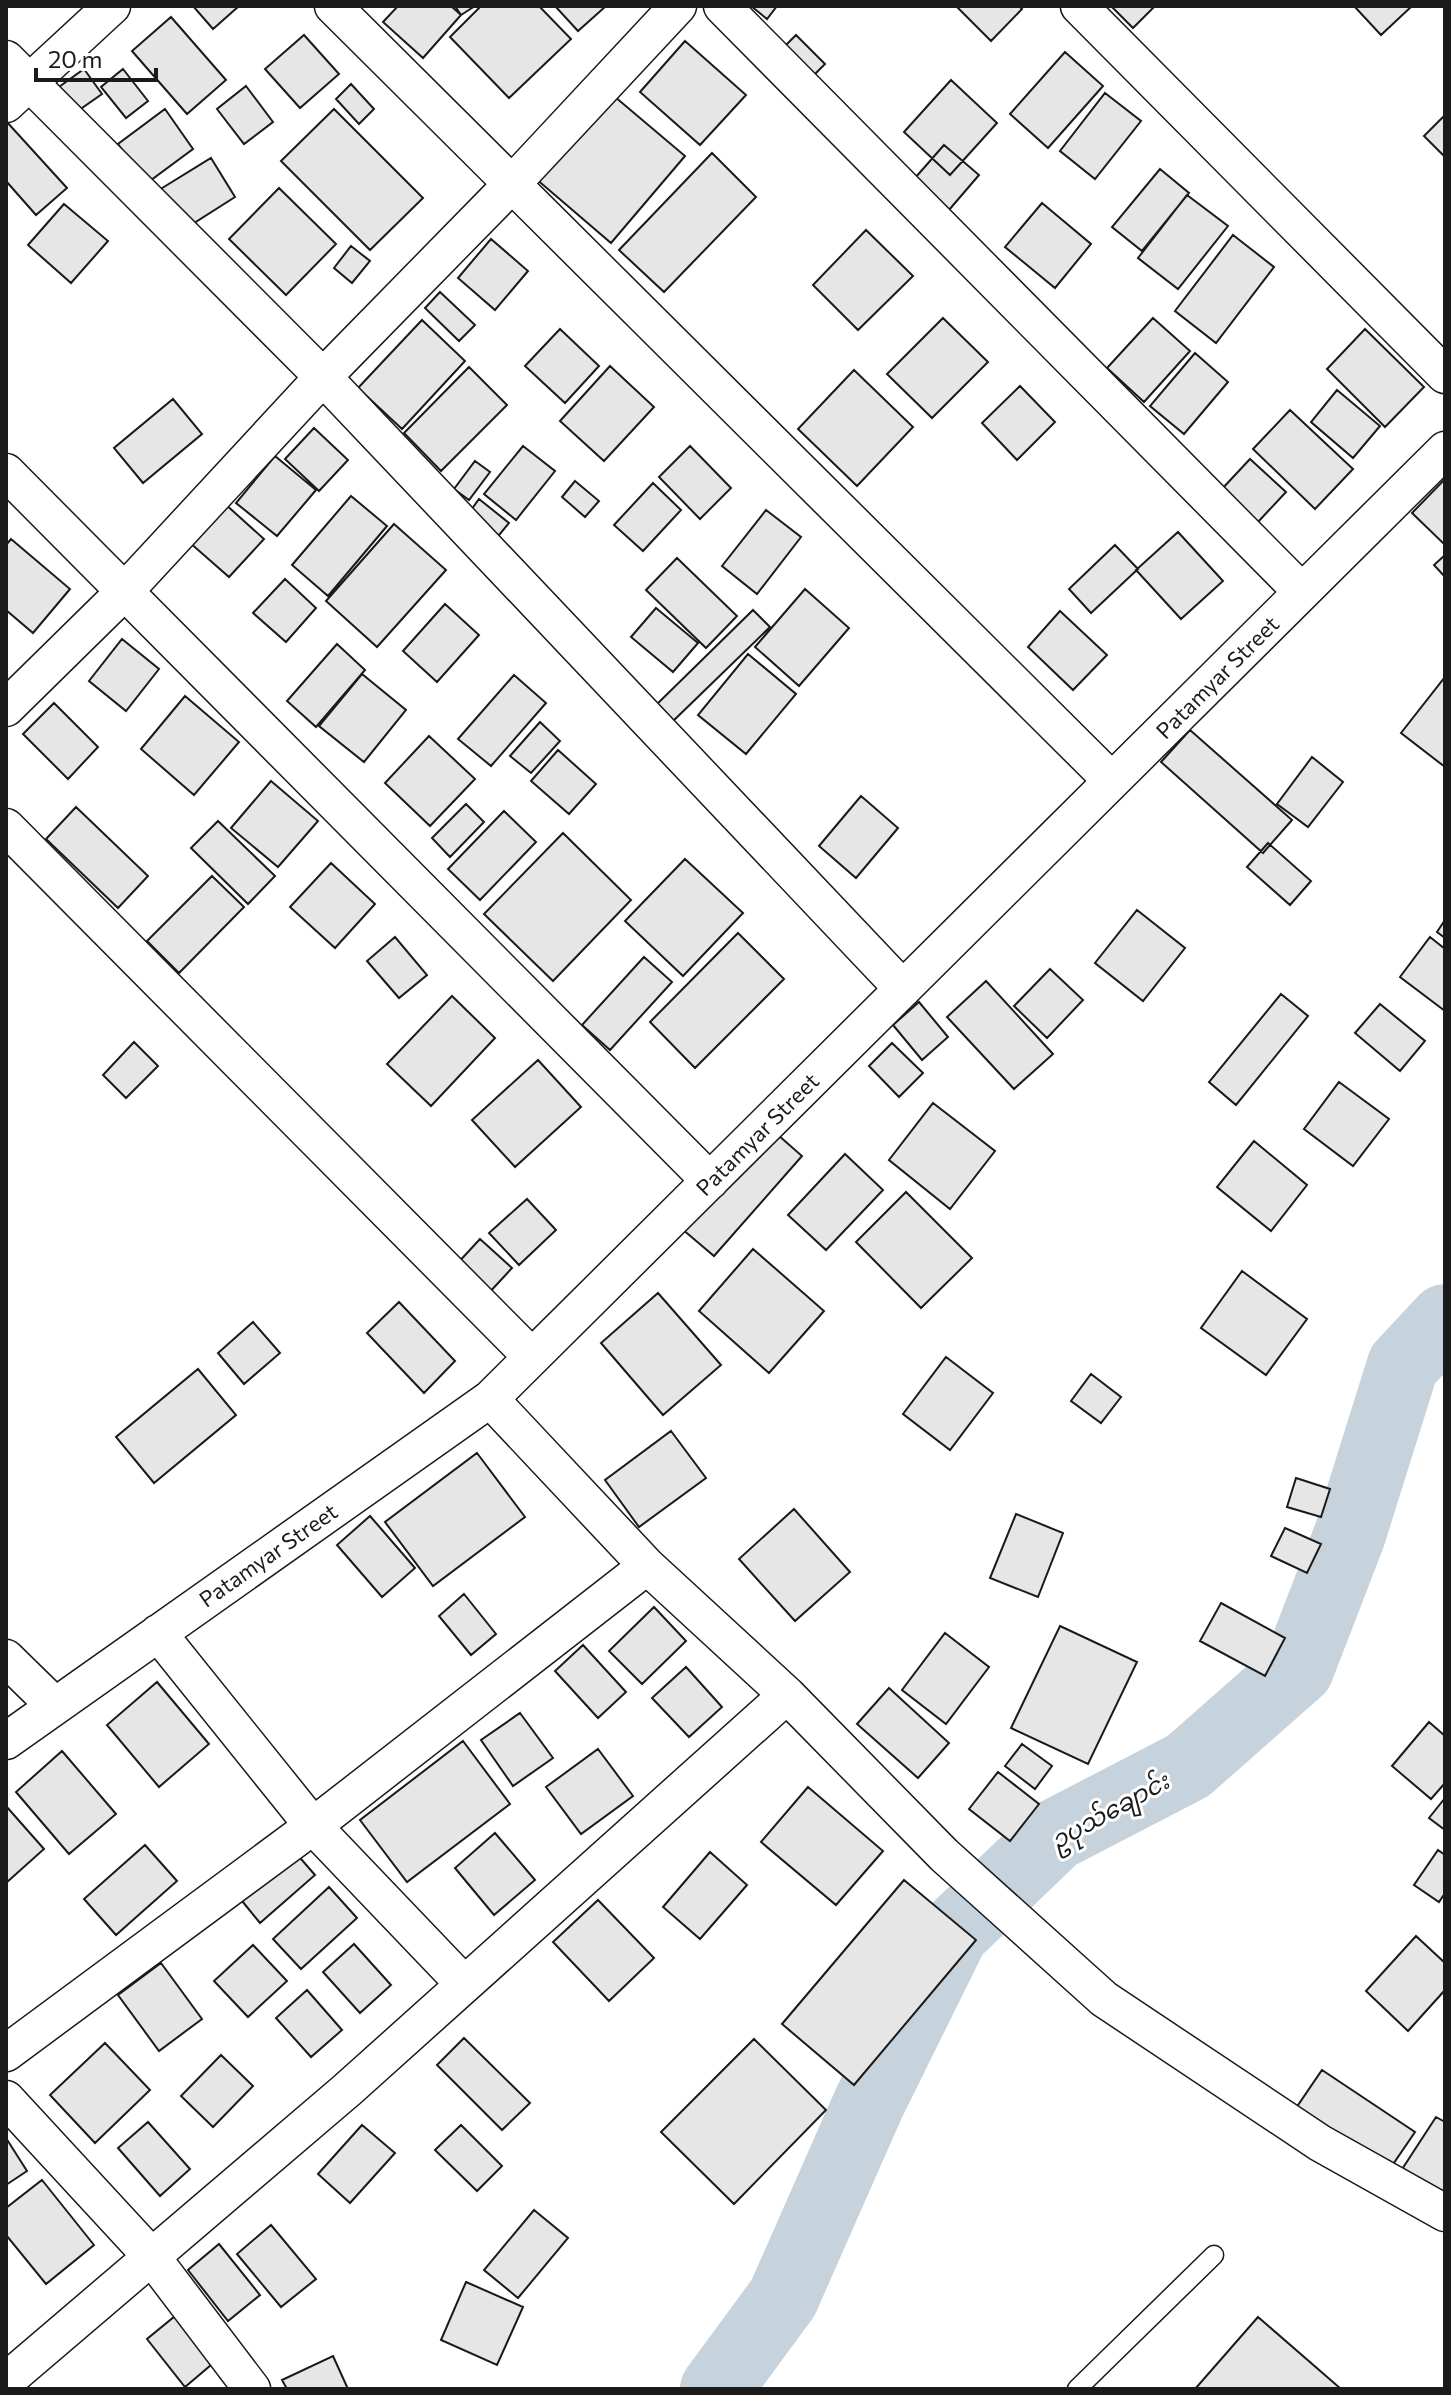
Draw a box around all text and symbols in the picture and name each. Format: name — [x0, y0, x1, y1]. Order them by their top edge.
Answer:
scale bar — [36, 32, 156, 82]
text: 20 m — [48, 44, 102, 73]
street label: Patamyar Street — [1150, 610, 1284, 744]
street label: Patamyar Street — [690, 1067, 824, 1201]
street label: Patamyar Street — [194, 1497, 342, 1613]
water label: ဥပုသ်ချောင်း — [1044, 1764, 1178, 1861]

